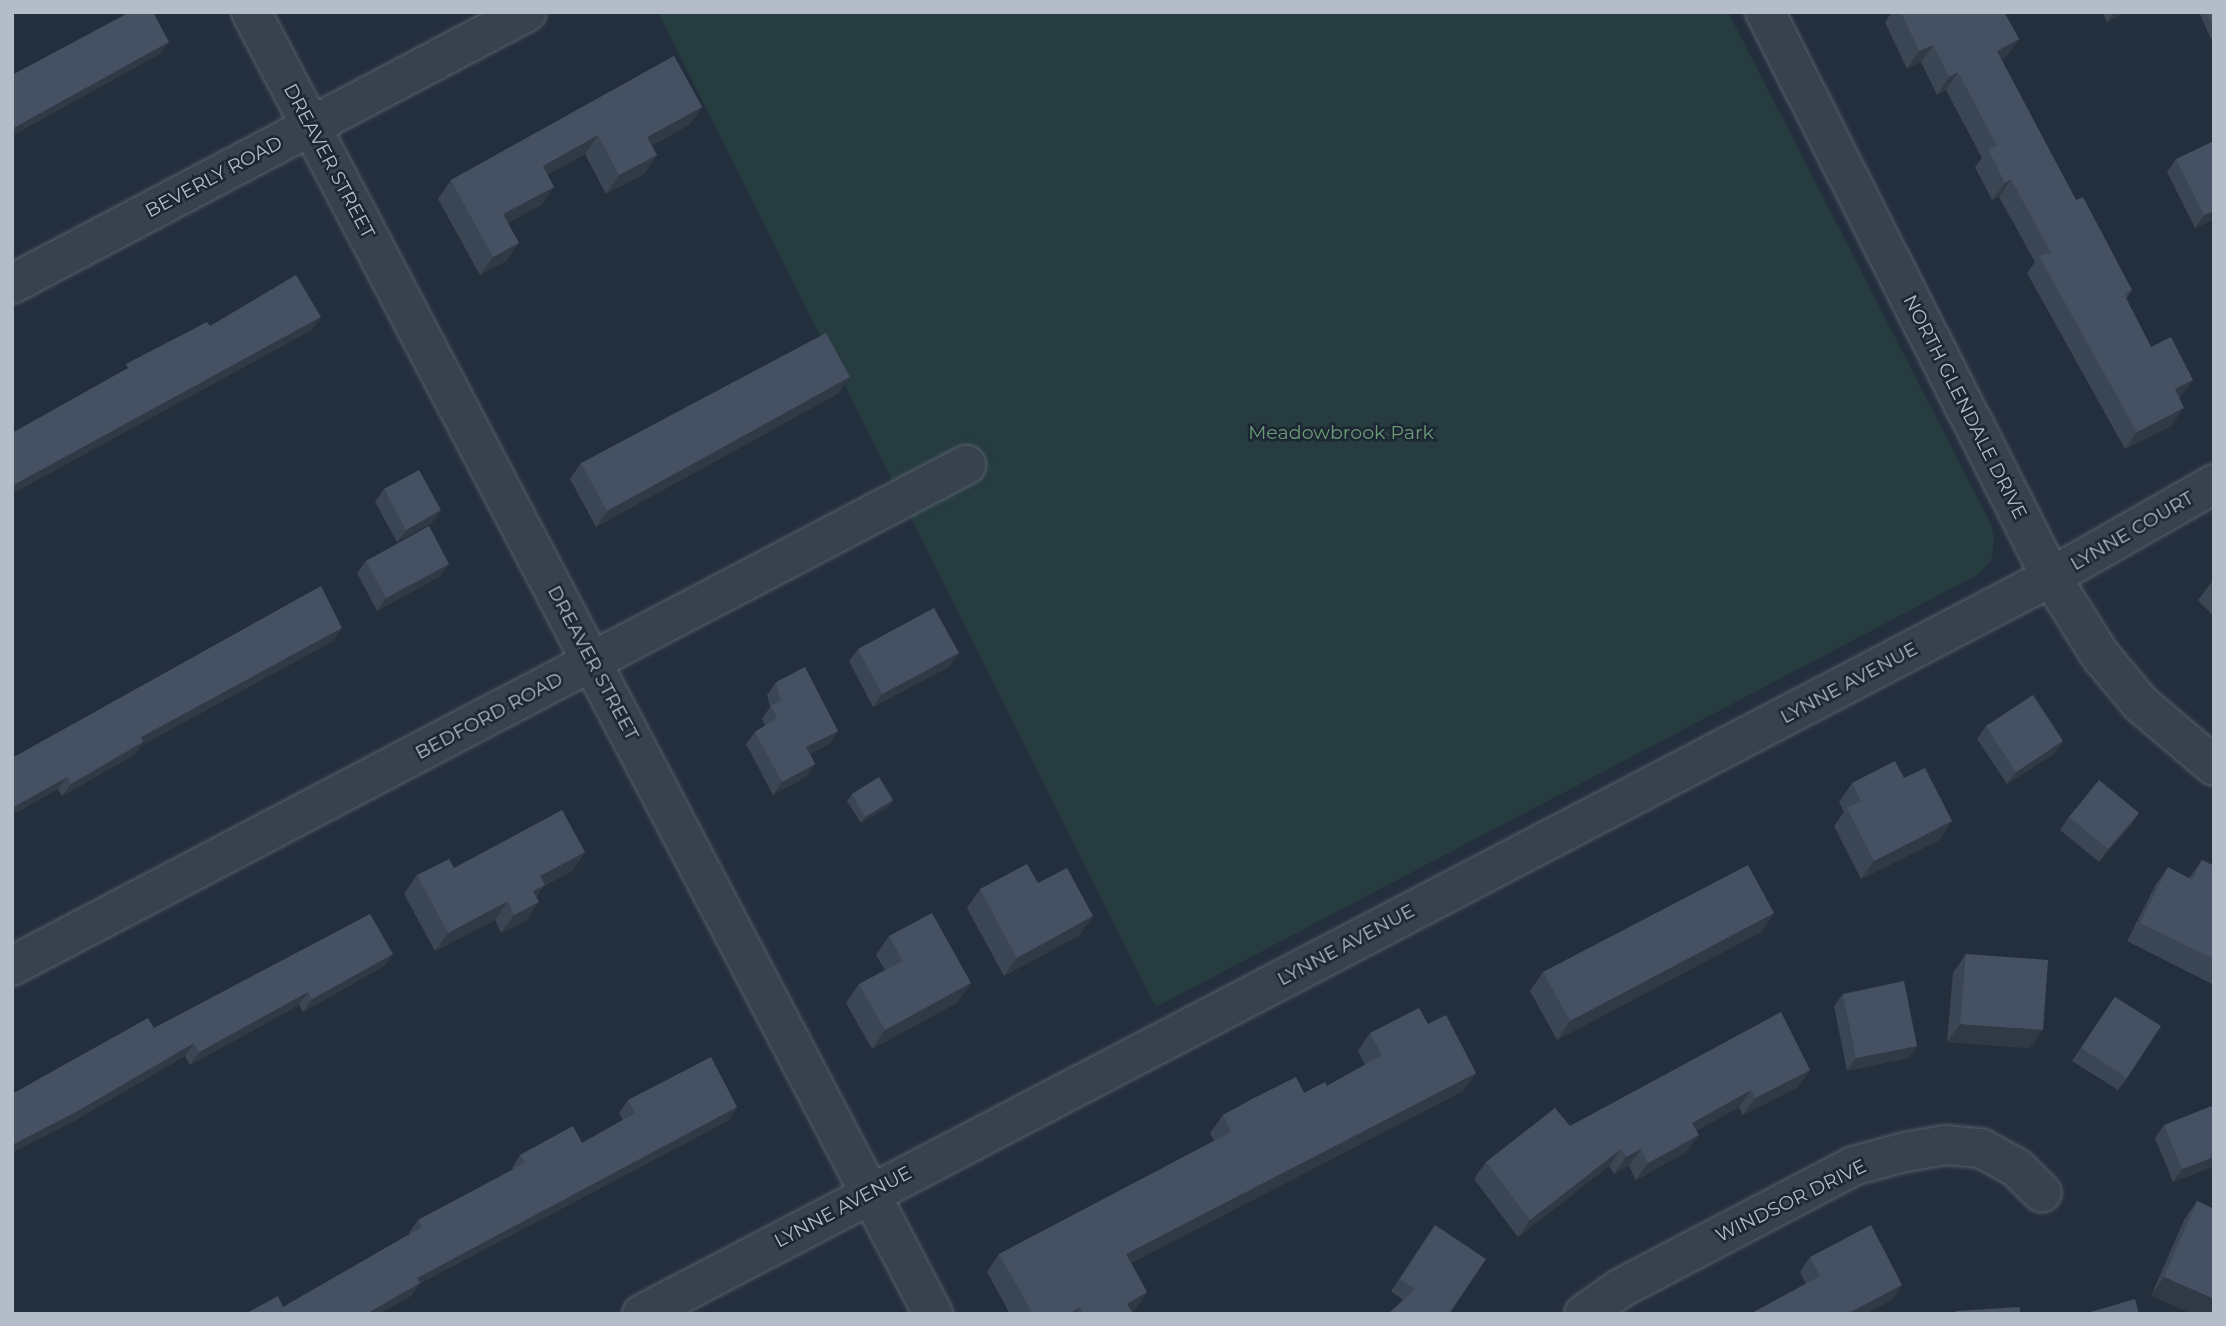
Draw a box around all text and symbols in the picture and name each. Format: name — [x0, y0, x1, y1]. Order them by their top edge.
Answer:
street label: DREAVER STREET — [279, 80, 379, 242]
street label: BEVERLY ROAD — [142, 131, 286, 223]
street label: NORTH GLENDALE DRIVE — [1898, 291, 2032, 523]
park label: Meadowbrook Park — [1248, 422, 1434, 444]
street label: LYNNE COURT — [2066, 487, 2198, 575]
street label: DREAVER STREET — [543, 582, 643, 744]
street label: LYNNE AVENUE — [1777, 637, 1921, 729]
street label: BEDFORD ROAD — [411, 667, 567, 765]
street label: LYNNE AVENUE — [1274, 899, 1418, 991]
street label: WINDSOR DRIVE — [1712, 1155, 1870, 1247]
street label: LYNNE AVENUE — [771, 1161, 915, 1253]

